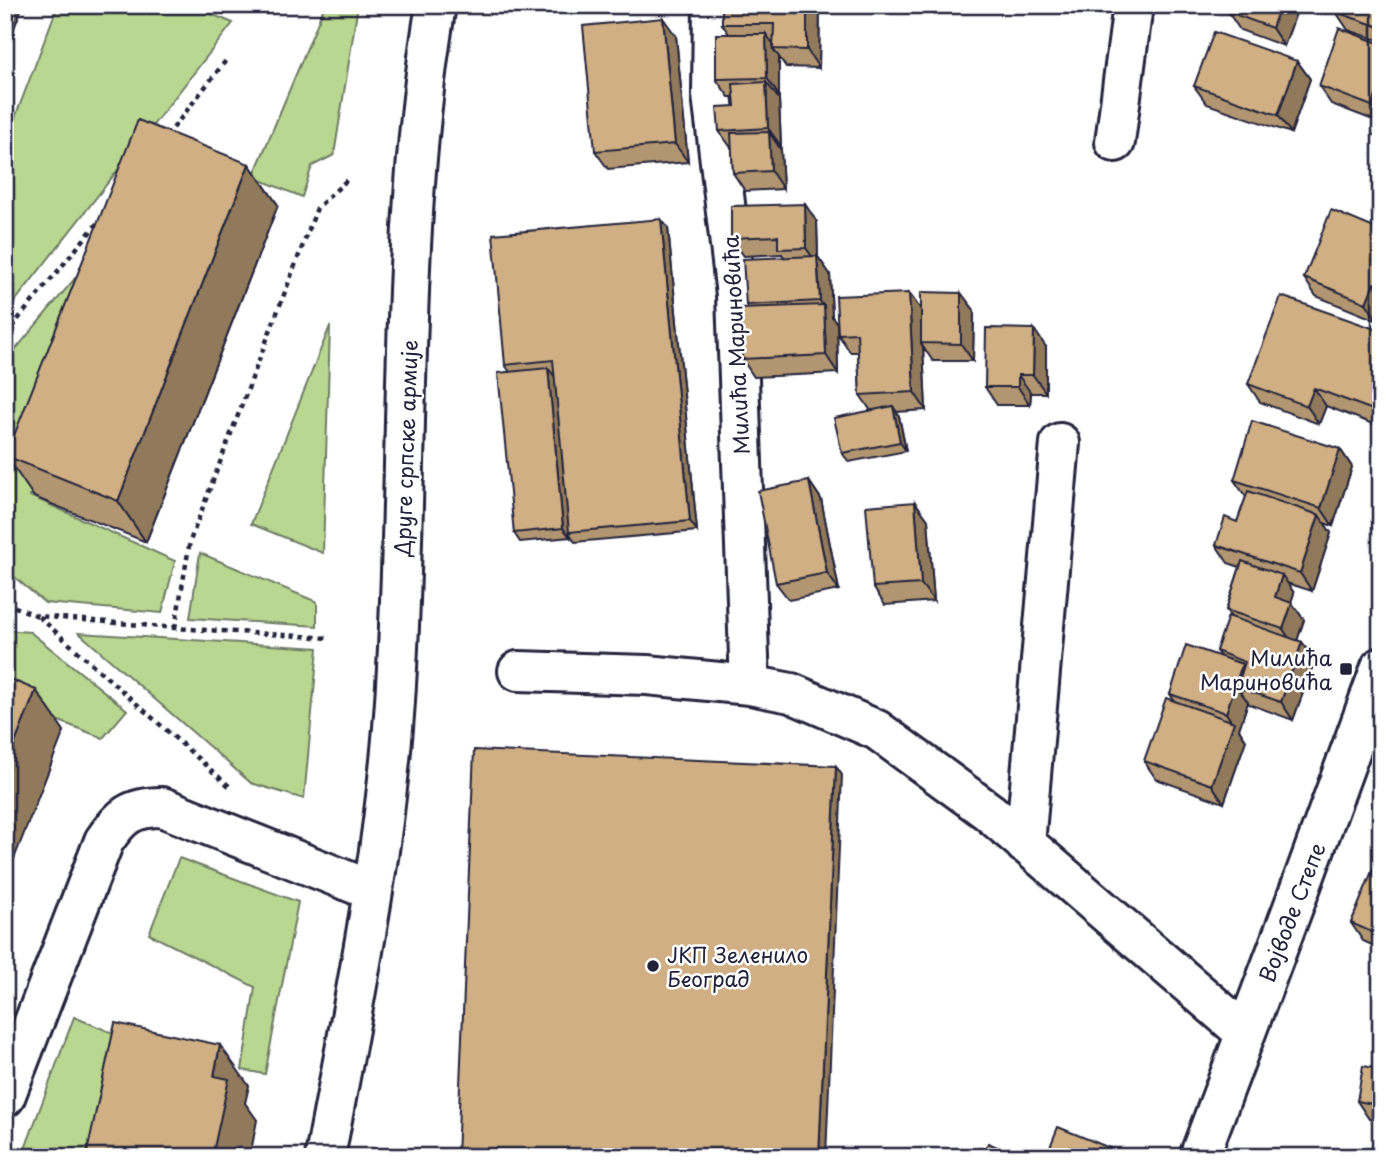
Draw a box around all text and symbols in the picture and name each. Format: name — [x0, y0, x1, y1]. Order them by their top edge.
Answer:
street label: Милића Мариновића — [713, 234, 757, 456]
street label: Друге српске армије — [385, 339, 425, 558]
place label: Милића Мариновића — [1200, 641, 1333, 697]
marker: Милића Мариновића — [1338, 661, 1354, 677]
street label: Војводе Степе — [1250, 838, 1332, 986]
place label: ЈКП Зеленило Београд — [667, 938, 808, 994]
marker: ЈКП Зеленило Београд — [645, 958, 661, 974]

